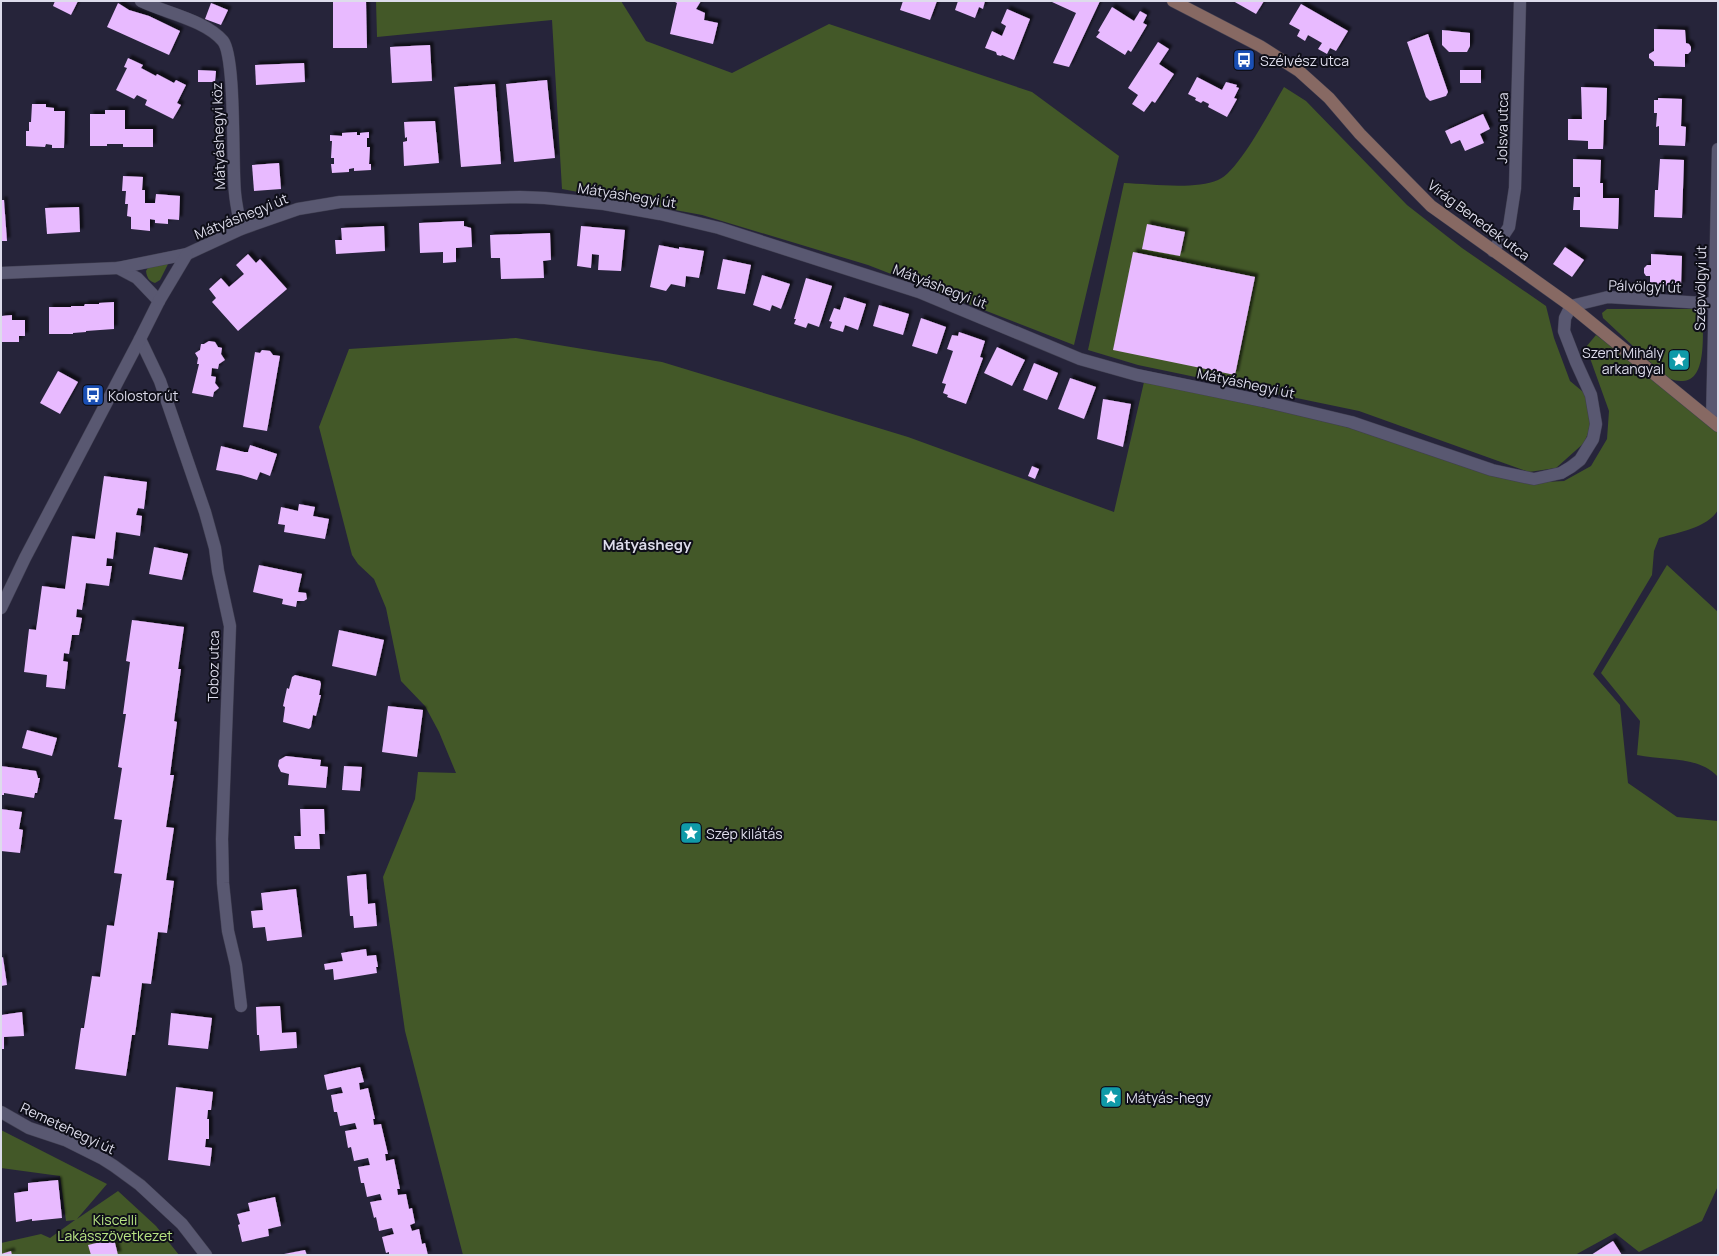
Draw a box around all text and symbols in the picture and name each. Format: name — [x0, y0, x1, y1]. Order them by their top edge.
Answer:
bus stop icon: Szélvész utca — [1231, 47, 1257, 73]
place label: Szélvész utca — [1260, 51, 1349, 70]
street label: Mátyáshegyi köz — [207, 82, 229, 190]
street label: Jolsva utca — [1492, 92, 1512, 164]
street label: Virág Benedek utca — [1424, 175, 1534, 265]
street label: Mátyáshegyi út — [576, 178, 678, 212]
street label: Mátyáshegyi út — [191, 188, 291, 243]
street label: Szépvölgyi út — [1690, 245, 1710, 331]
street label: Mátyáshegyi út — [890, 259, 990, 313]
street label: Pálvölgyi út — [1608, 275, 1682, 297]
place label: Szent Mihály arkangyal — [1582, 343, 1665, 378]
place icon: Szent Mihály arkangyal — [1666, 347, 1692, 373]
street label: Mátyáshegyi út — [1195, 363, 1297, 403]
bus stop icon: Kolostor út — [80, 382, 106, 408]
place label: Kolostor út — [108, 386, 179, 405]
district label: Mátyáshegy — [603, 534, 692, 555]
street label: Toboz utca — [203, 630, 223, 702]
place icon: Szép kilátás — [678, 820, 704, 846]
place label: Szép kilátás — [706, 824, 783, 843]
place icon: Mátyás-hegy — [1098, 1084, 1124, 1110]
place label: Mátyás-hegy — [1126, 1088, 1212, 1107]
street label: Remetehegyi út — [18, 1098, 119, 1158]
park label: Kiscelli Lakásszövetkezet — [57, 1210, 173, 1245]

